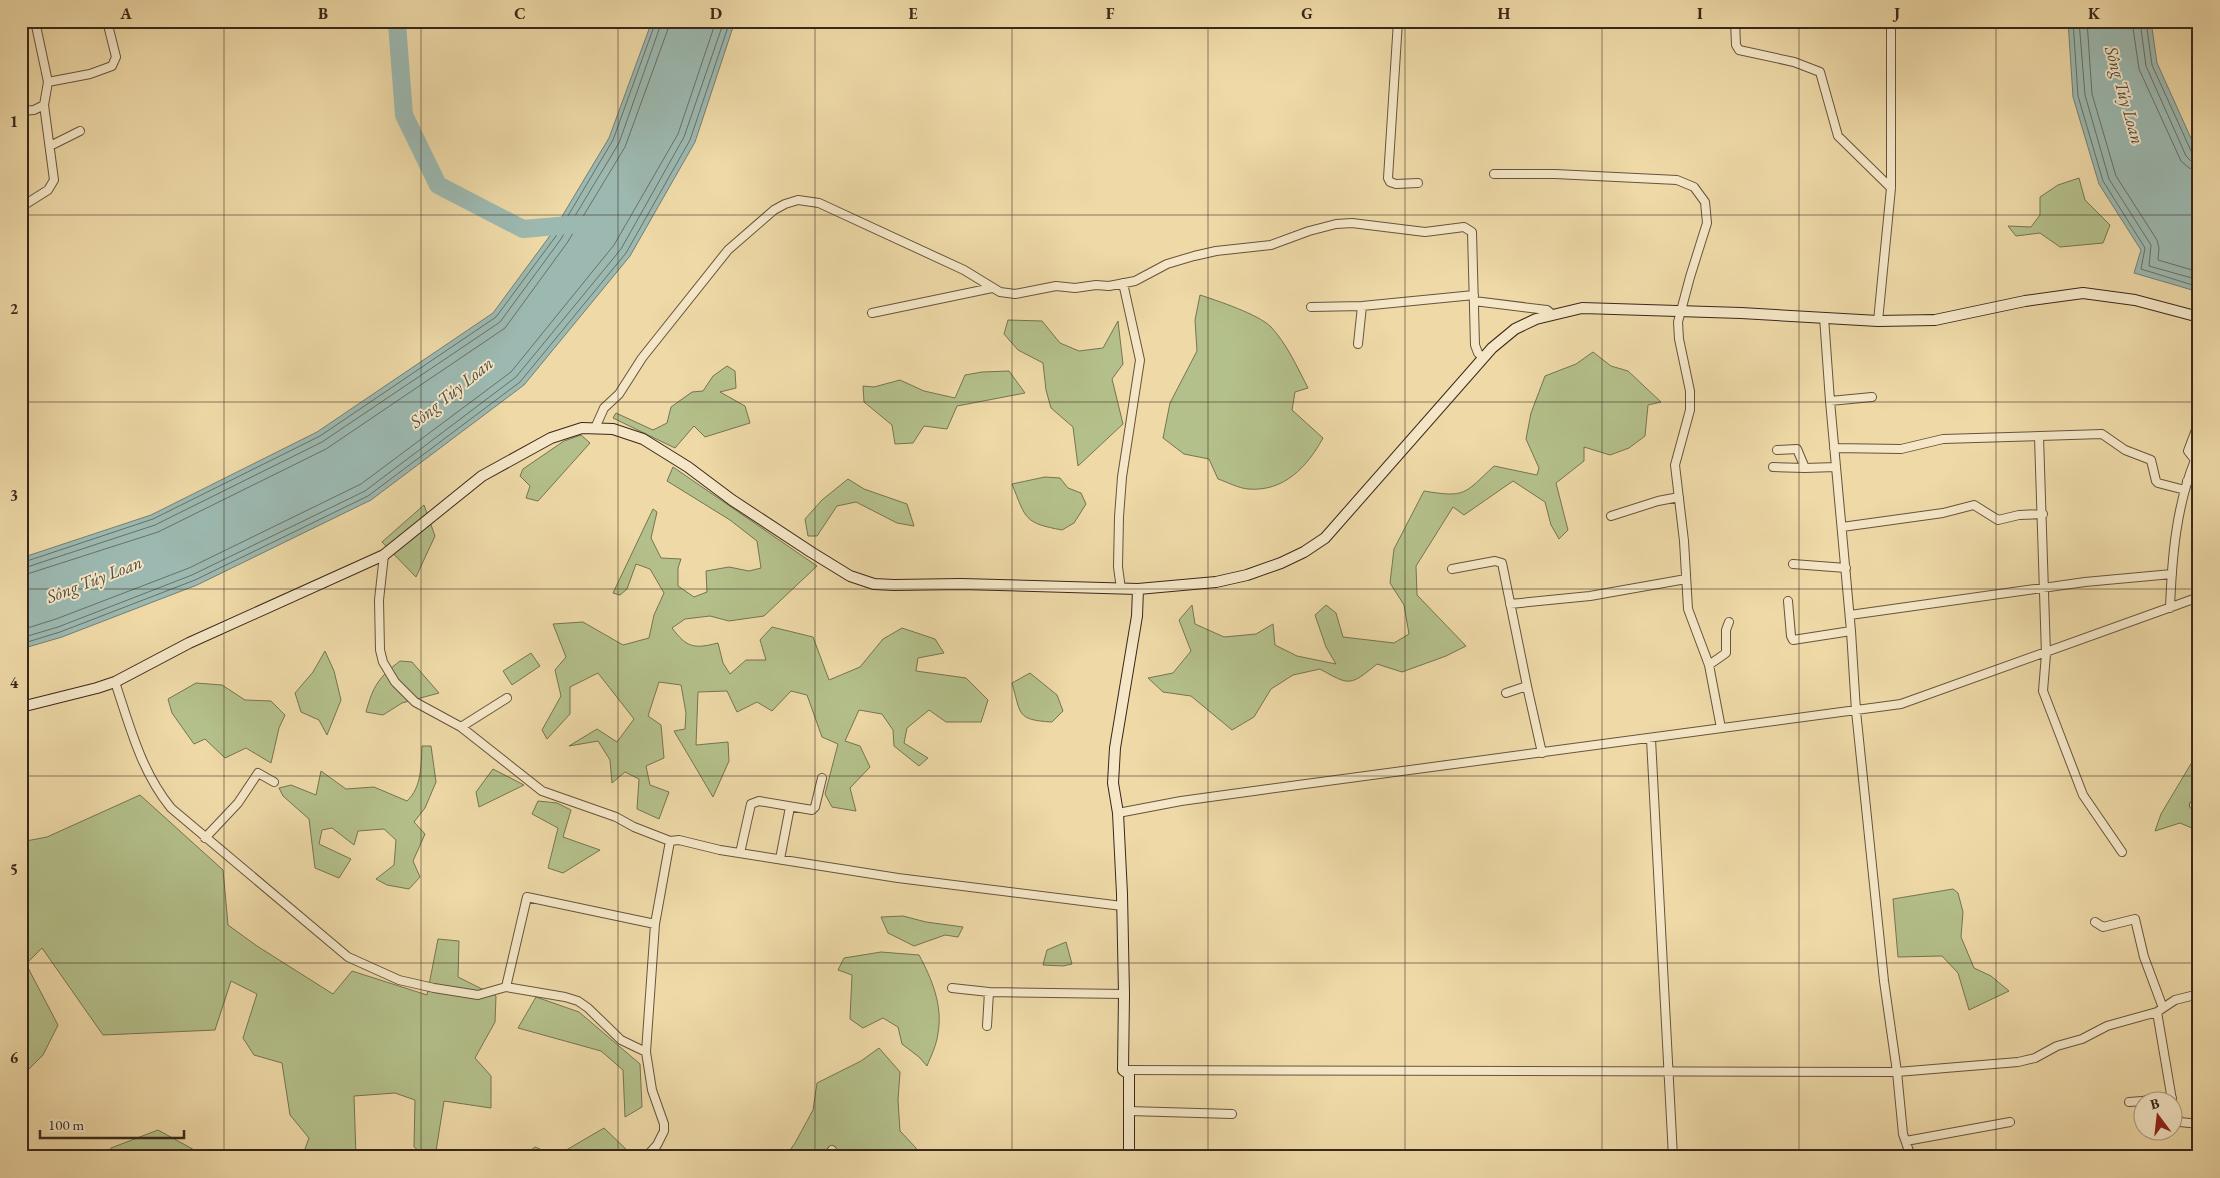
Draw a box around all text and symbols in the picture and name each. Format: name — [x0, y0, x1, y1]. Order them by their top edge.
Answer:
text: A — [119, 3, 132, 24]
text: B — [318, 3, 328, 24]
text: C — [514, 3, 526, 24]
text: D — [710, 3, 722, 24]
text: E — [908, 3, 918, 24]
text: F — [1106, 3, 1115, 24]
text: G — [1301, 3, 1313, 24]
text: H — [1498, 3, 1511, 24]
text: I — [1697, 3, 1703, 24]
text: J — [1892, 3, 1900, 24]
text: K — [2088, 3, 2101, 24]
water label: Sông Túy Loan — [2099, 42, 2150, 147]
text: 1 — [10, 111, 18, 132]
text: 2 — [10, 298, 19, 319]
water label: Sông Túy Loan — [404, 351, 498, 434]
text: 3 — [10, 485, 18, 506]
water label: Sông Túy Loan — [42, 550, 146, 609]
text: 4 — [10, 672, 19, 693]
text: 5 — [10, 859, 18, 880]
text: 6 — [10, 1047, 19, 1068]
north arrow — [2132, 1090, 2182, 1140]
text: B — [2148, 1094, 2161, 1113]
scale bar — [40, 1108, 184, 1140]
text: 100 m — [48, 1115, 85, 1134]

